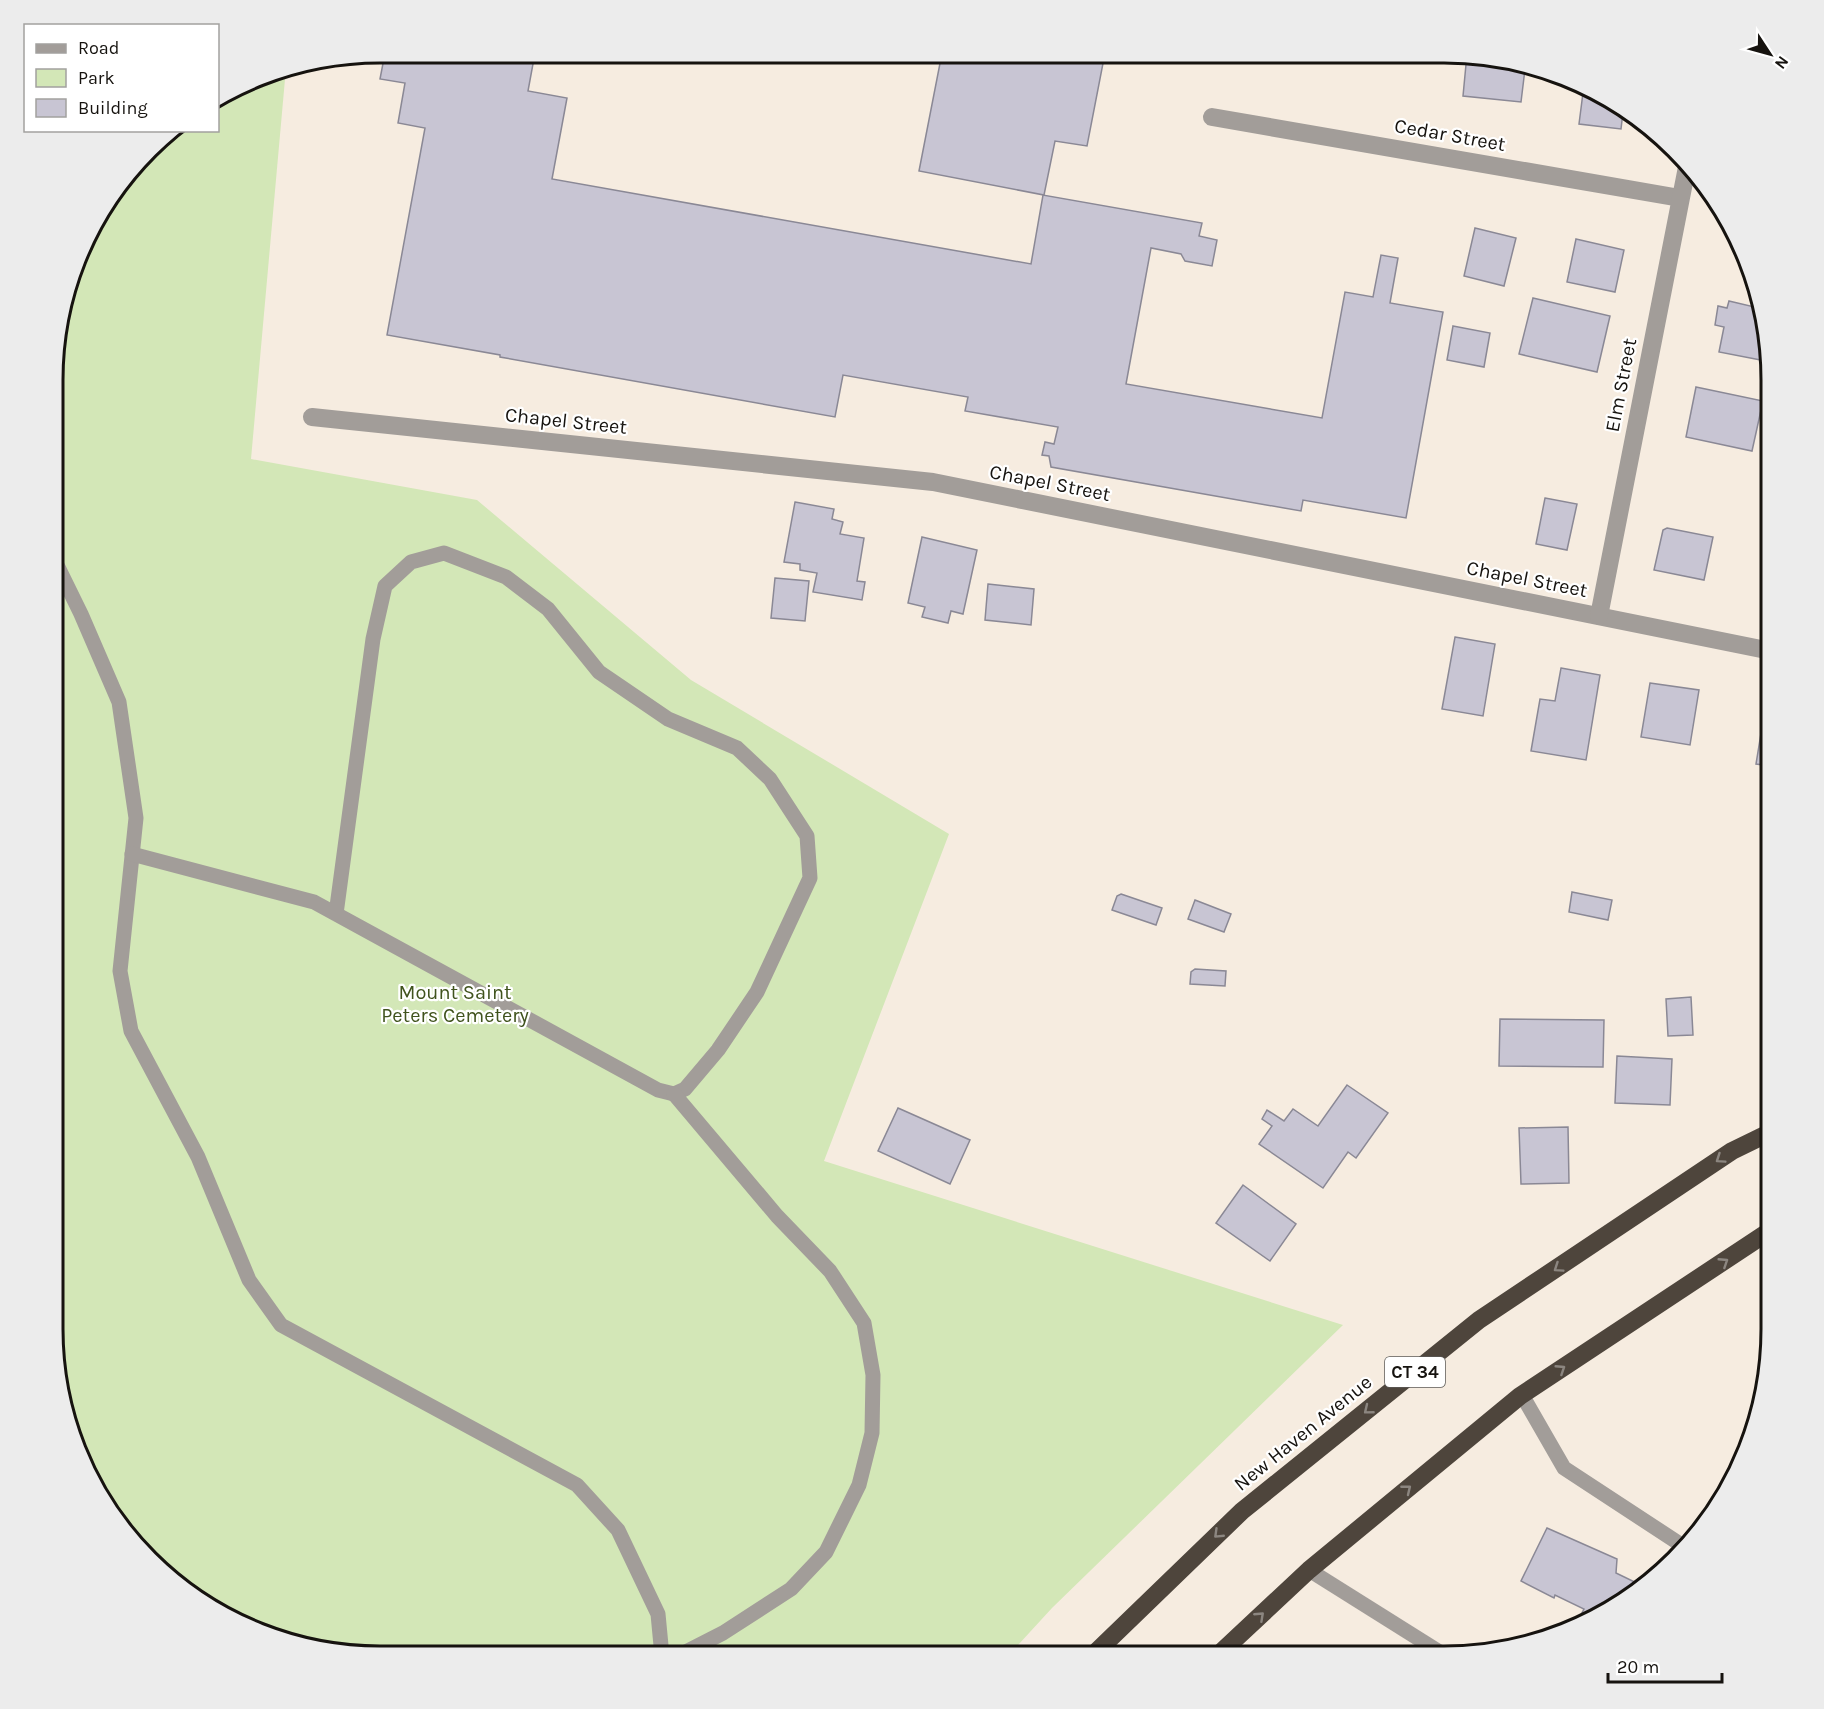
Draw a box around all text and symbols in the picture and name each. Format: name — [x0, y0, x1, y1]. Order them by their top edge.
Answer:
legend — [24, 24, 219, 132]
north arrow — [1740, 24, 1800, 84]
text: Road — [78, 37, 119, 59]
text: N — [1771, 52, 1793, 73]
text: Park — [78, 67, 115, 89]
text: Building — [78, 97, 148, 119]
street label: Cedar Street — [1393, 114, 1508, 156]
street label: Elm Street — [1601, 336, 1641, 434]
street label: Chapel Street — [504, 403, 629, 439]
street label: Chapel Street — [988, 460, 1113, 506]
street label: Chapel Street — [1465, 556, 1590, 602]
park label: Mount Saint Peters Cemetery — [381, 981, 529, 1027]
one-way arrow — [1715, 1152, 1726, 1163]
one-way arrow — [1717, 1258, 1728, 1269]
one-way arrow — [1553, 1261, 1564, 1272]
road number: CT 34 — [1385, 1357, 1445, 1387]
one-way arrow — [1555, 1365, 1565, 1377]
street label: New Haven Avenue — [1229, 1370, 1377, 1496]
one-way arrow — [1364, 1402, 1375, 1413]
one-way arrow — [1400, 1485, 1411, 1496]
one-way arrow — [1215, 1527, 1226, 1538]
one-way arrow — [1253, 1612, 1263, 1623]
scale bar — [1608, 1646, 1722, 1684]
text: 20 m — [1617, 1656, 1659, 1678]

